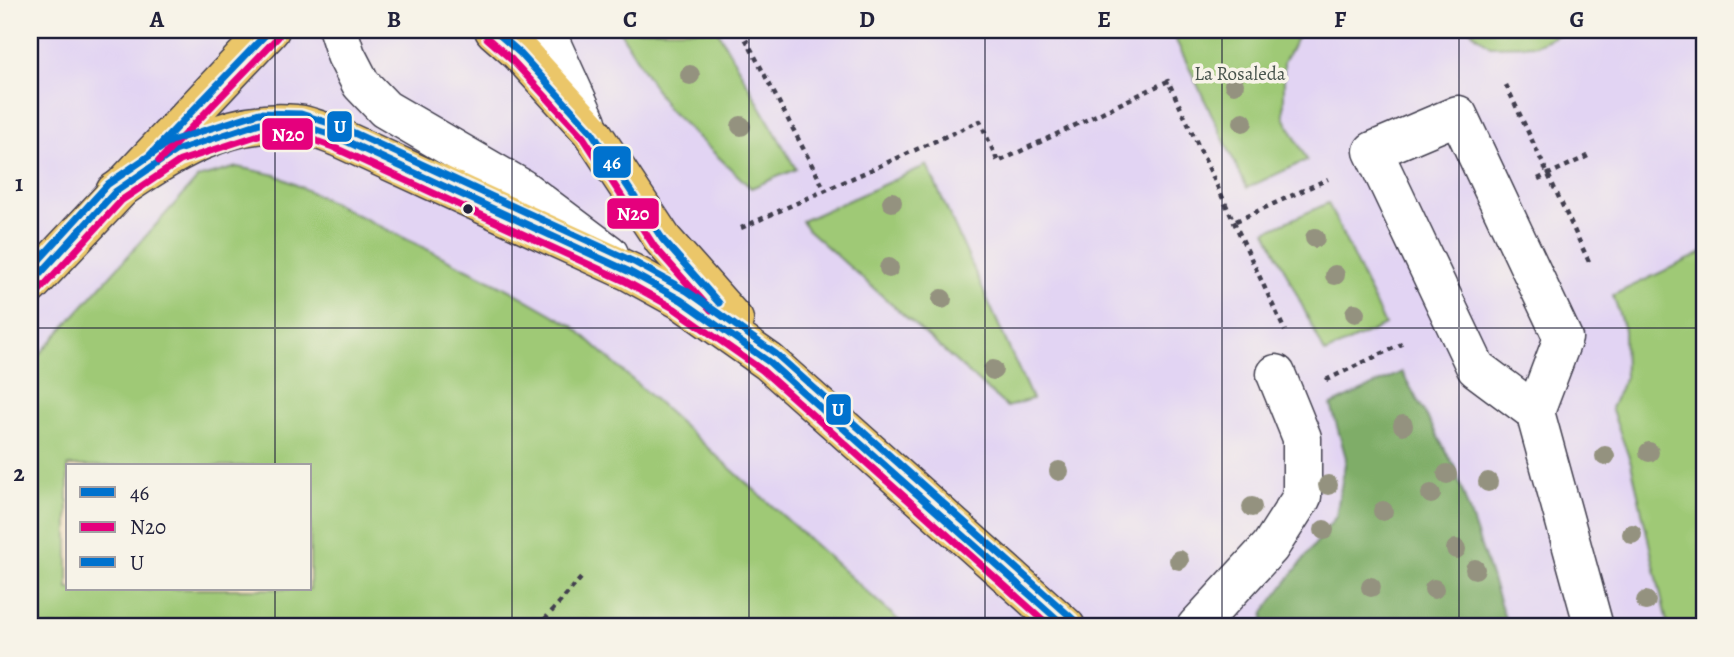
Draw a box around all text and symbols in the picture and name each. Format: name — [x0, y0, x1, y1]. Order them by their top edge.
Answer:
text: A — [149, 4, 165, 35]
text: B — [387, 4, 401, 35]
text: C — [623, 4, 637, 35]
text: D — [859, 4, 875, 35]
text: E — [1097, 4, 1111, 35]
text: F — [1334, 4, 1347, 35]
text: G — [1569, 4, 1585, 35]
park label: La Rosaleda — [1194, 61, 1286, 87]
line badge: U — [326, 110, 353, 143]
text: U — [334, 114, 347, 140]
line badge: N20 — [261, 117, 314, 151]
text: N20 — [272, 122, 305, 148]
line badge: 46 — [592, 145, 632, 179]
text: 46 — [603, 150, 621, 176]
text: 1 — [15, 168, 23, 199]
line badge: N20 — [606, 197, 660, 230]
text: N20 — [617, 201, 650, 227]
unlabelled marker — [461, 202, 475, 216]
line badge: U — [825, 393, 852, 426]
text: U — [832, 397, 845, 423]
text: 2 — [13, 458, 25, 489]
legend — [66, 464, 312, 590]
text: 46 — [130, 479, 150, 507]
text: N20 — [130, 513, 166, 541]
text: U — [130, 549, 144, 577]

